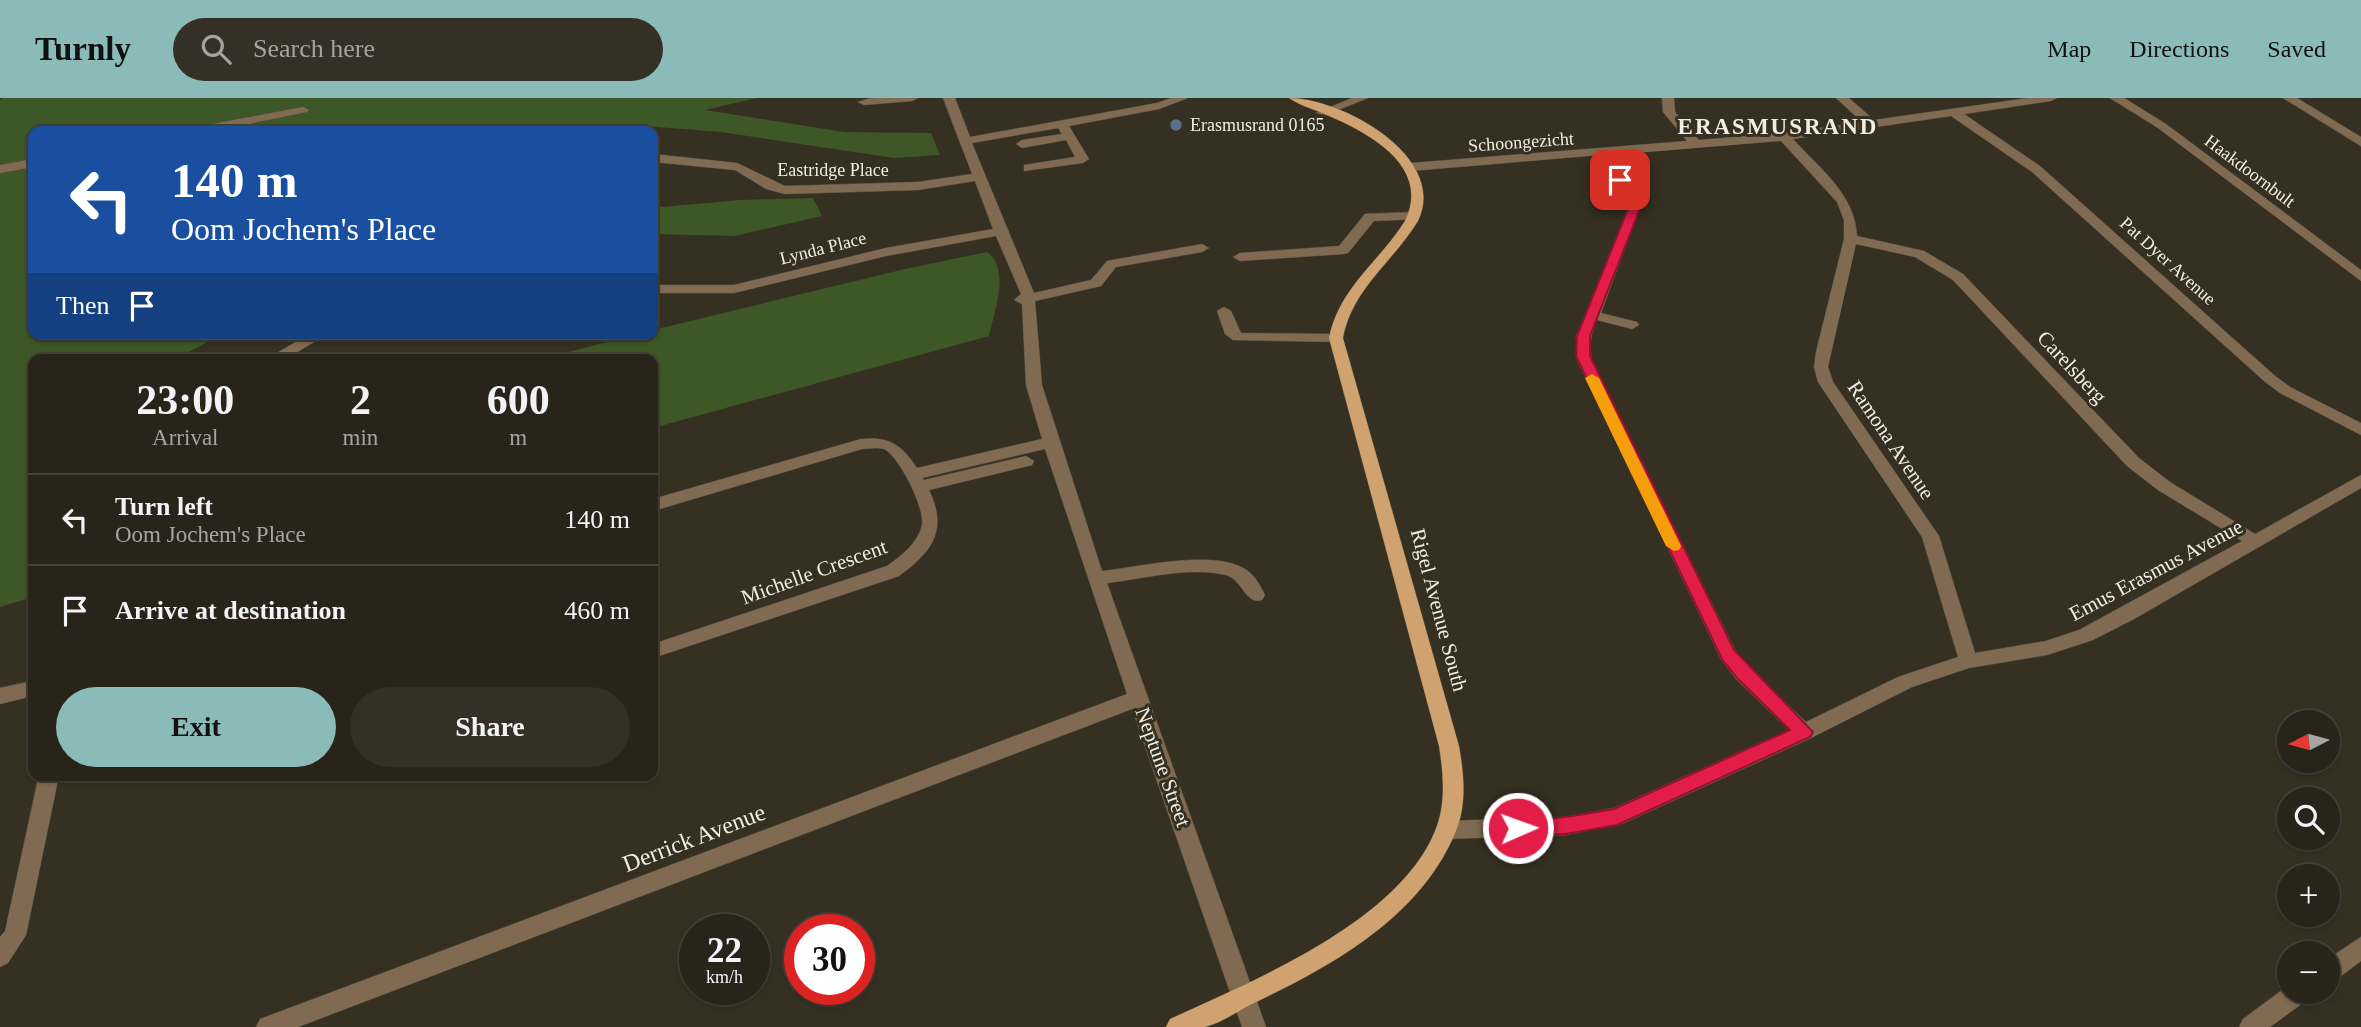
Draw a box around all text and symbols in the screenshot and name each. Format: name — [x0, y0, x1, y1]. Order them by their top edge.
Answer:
search box — [173, 18, 663, 81]
icon: search — [197, 30, 235, 68]
text: Turnly — [35, 31, 131, 67]
text: Search here — [253, 34, 375, 63]
text: Map — [2047, 36, 2091, 62]
text: Directions — [2129, 36, 2229, 62]
text: Saved — [2267, 36, 2326, 62]
district label: ERASMUSRAND — [1678, 114, 1878, 139]
place label: Erasmusrand 0165 — [1190, 115, 1324, 135]
marker: Erasmusrand 0165 — [1168, 117, 1184, 133]
street label: Schoongezicht — [1467, 128, 1575, 156]
street label: Haakdoornbult — [2201, 131, 2299, 211]
pin — [1590, 150, 1650, 210]
text: 140 m — [171, 153, 298, 208]
icon: left — [56, 154, 147, 245]
street label: Eastridge Place — [777, 160, 889, 180]
icon: arrive — [1601, 161, 1639, 199]
text: Oom Jochem's Place — [171, 211, 436, 247]
street label: Pat Dyer Avenue — [2116, 213, 2220, 309]
street label: Lynda Place — [778, 228, 868, 268]
icon: arrive — [123, 287, 161, 325]
text: Then — [56, 291, 109, 320]
street label: Carelsberg — [2032, 326, 2112, 409]
street label: Ramona Avenue — [1843, 376, 1939, 504]
text: 23:00 — [136, 377, 234, 423]
text: 2 — [350, 377, 371, 423]
text: 600 — [487, 377, 550, 423]
text: Arrival — [152, 425, 219, 450]
text: min — [343, 425, 378, 450]
text: m — [509, 425, 527, 450]
text: Turn left — [115, 492, 213, 521]
icon: left — [56, 501, 94, 539]
text: 140 m — [564, 505, 630, 534]
street label: Emus Erasmus Avenue — [2065, 514, 2247, 626]
text: Oom Jochem's Place — [115, 522, 306, 547]
street label: Rigel Avenue South — [1406, 526, 1472, 695]
street label: Michelle Crescent — [738, 534, 890, 610]
icon: arrive — [56, 592, 94, 630]
text: Arrive at destination — [115, 596, 346, 625]
text: 460 m — [564, 596, 630, 625]
button: Exit — [56, 687, 336, 767]
button: Share — [350, 687, 630, 767]
street label: Neptune Street — [1130, 704, 1196, 830]
north arrow — [2277, 710, 2340, 774]
map controls — [2277, 710, 2340, 1004]
button: search — [2277, 787, 2340, 850]
position arrow — [1481, 791, 1555, 865]
street label: Derrick Avenue — [619, 799, 769, 877]
button: + — [2277, 864, 2340, 927]
speed limit sign: 30 — [784, 914, 875, 1005]
text: 22 — [707, 931, 742, 970]
button: − — [2277, 941, 2340, 1004]
text: km/h — [706, 967, 743, 987]

